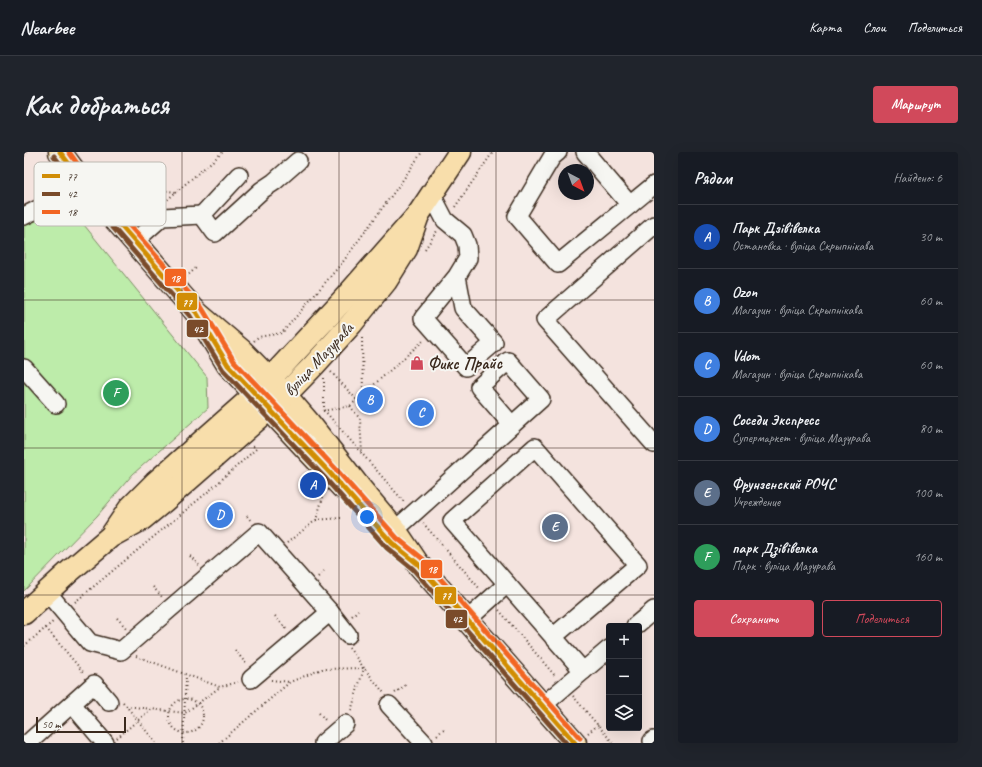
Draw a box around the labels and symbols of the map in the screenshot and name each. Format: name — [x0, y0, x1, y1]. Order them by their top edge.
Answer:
legend — [34, 162, 166, 226]
north arrow — [558, 164, 594, 200]
text: 77 — [67, 169, 78, 183]
text: 42 — [67, 187, 78, 201]
text: 18 — [67, 205, 78, 219]
line badge: 18 — [164, 268, 187, 287]
text: 18 — [170, 271, 182, 285]
line badge: 77 — [176, 292, 198, 311]
text: 77 — [182, 295, 193, 309]
street label: вуліца Мазурава — [279, 317, 359, 401]
line badge: 42 — [186, 319, 209, 338]
text: 42 — [193, 322, 204, 336]
place label: Фикс Прайс — [428, 353, 503, 374]
shop icon: Фикс Прайс — [409, 355, 425, 371]
pin: F — [103, 378, 129, 408]
pin: B — [357, 385, 383, 415]
pin: C — [408, 398, 434, 428]
pin: A — [300, 470, 326, 500]
pin: D — [207, 500, 233, 530]
your location — [357, 507, 377, 527]
pin: E — [542, 512, 568, 542]
line badge: 18 — [420, 559, 443, 579]
text: 18 — [427, 562, 439, 576]
line badge: 77 — [434, 586, 457, 605]
text: 77 — [441, 588, 452, 602]
line badge: 42 — [445, 609, 468, 629]
text: 42 — [452, 612, 463, 626]
scale bar — [36, 715, 126, 734]

